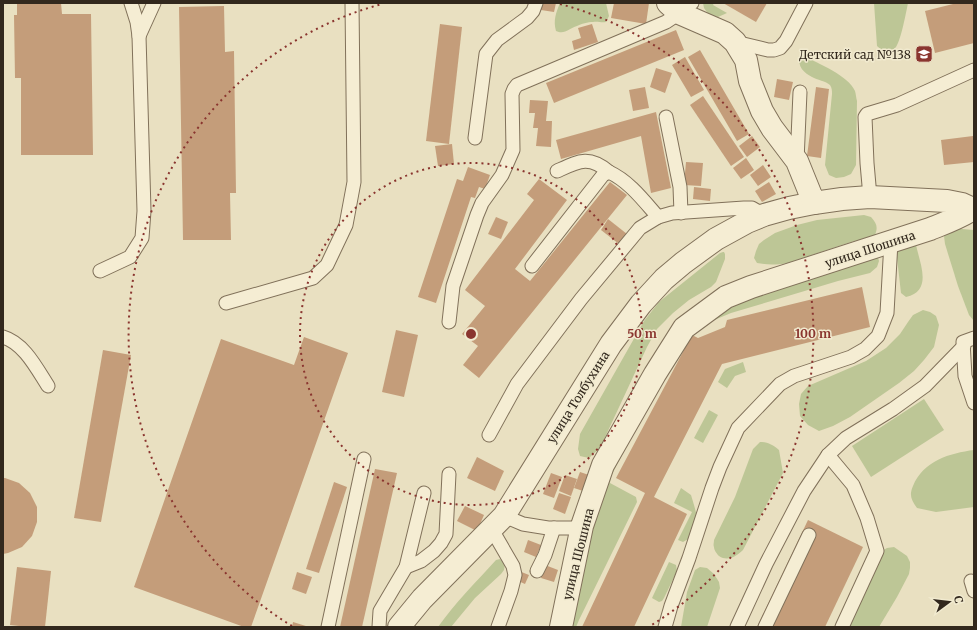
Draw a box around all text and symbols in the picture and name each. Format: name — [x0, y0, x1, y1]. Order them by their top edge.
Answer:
school or university icon: Детский сад №138 — [914, 44, 934, 64]
place label: Детский сад №138 — [799, 47, 911, 62]
street label: улица Шошина — [823, 227, 918, 271]
text: 50 m — [627, 326, 657, 341]
text: 100 m — [795, 326, 831, 341]
centre of rings — [464, 327, 478, 341]
street label: улица Толбухина — [544, 348, 613, 446]
street label: улица Шошина — [559, 506, 597, 601]
north arrow — [929, 582, 969, 622]
text: С — [951, 594, 966, 605]

